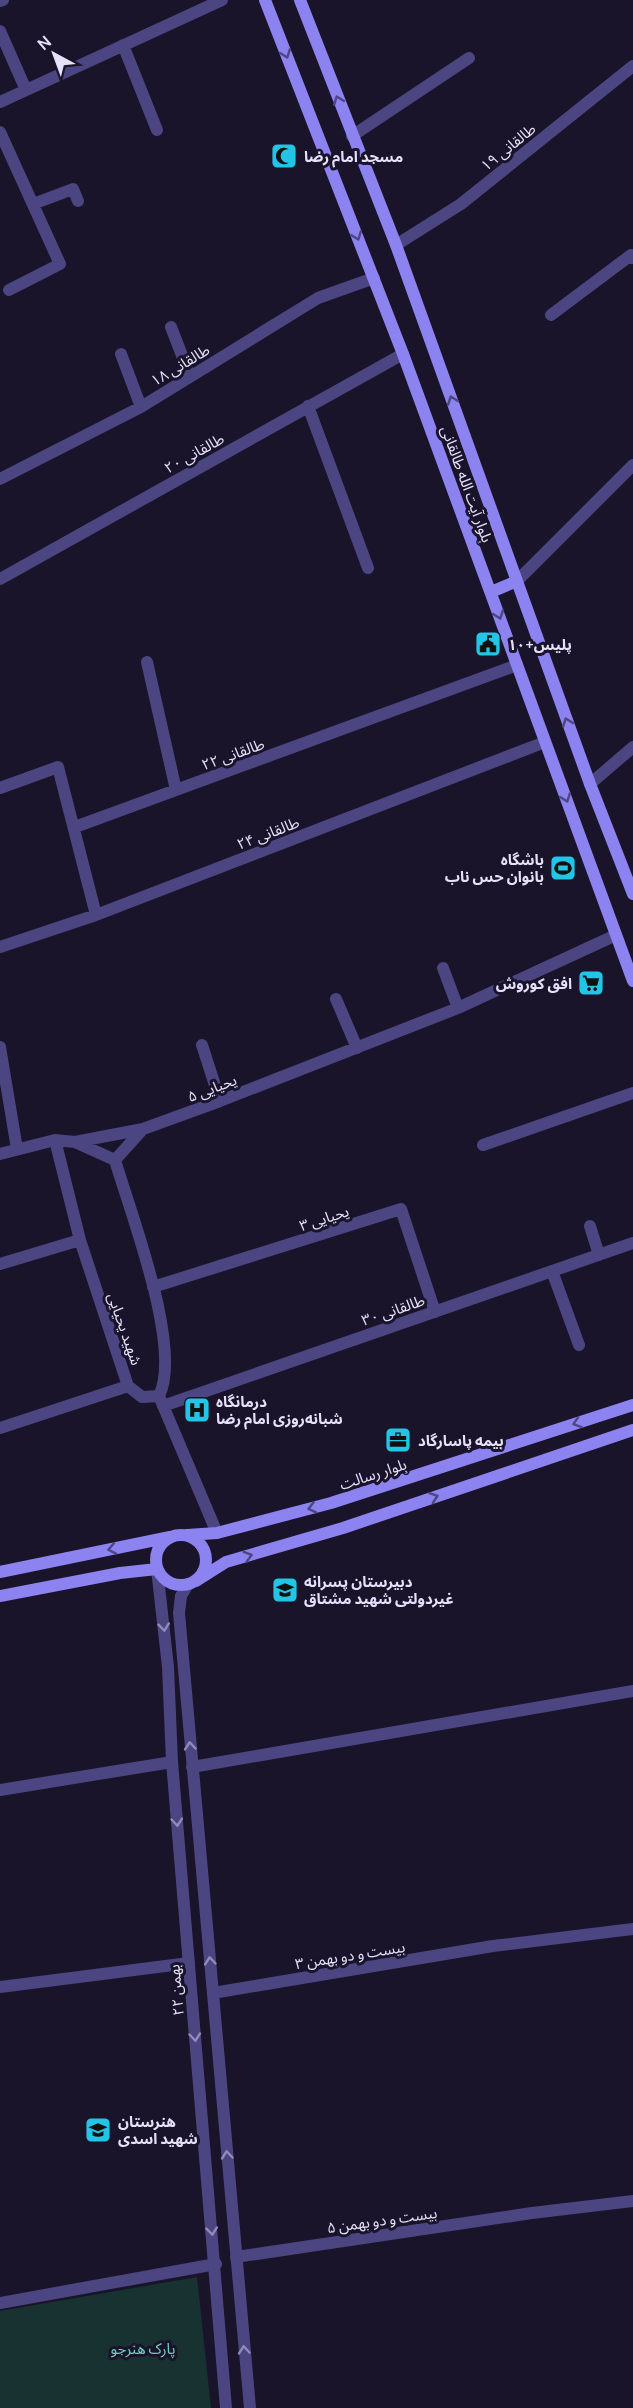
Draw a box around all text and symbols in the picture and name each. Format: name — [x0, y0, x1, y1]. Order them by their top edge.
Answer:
north arrow — [24, 24, 84, 84]
text: N — [33, 31, 56, 55]
one-way arrow — [279, 48, 291, 59]
one-way arrow — [333, 95, 345, 106]
street label: طالقانی ۱۹ — [476, 118, 540, 176]
mosque icon: مسجد امام رضا — [269, 141, 299, 171]
place label: مسجد امام رضا — [304, 146, 403, 168]
one-way arrow — [350, 230, 362, 241]
street label: طالقانی ۱۸ — [147, 339, 213, 391]
one-way arrow — [446, 395, 459, 406]
street label: بلوار آیت الله طالقانی — [436, 423, 498, 545]
street label: طالقانی ۲۰ — [160, 428, 228, 478]
one-way arrow — [492, 609, 505, 620]
public building icon: پلیس+۱۰ — [473, 629, 503, 659]
place label: پلیس+۱۰ — [508, 634, 572, 655]
one-way arrow — [562, 717, 575, 727]
street label: طالقانی ۲۲ — [199, 733, 267, 775]
one-way arrow — [559, 793, 572, 803]
street label: طالقانی ۲۴ — [234, 811, 302, 855]
place label: باشگاه بانوان حس ناب — [445, 849, 544, 887]
sports icon: باشگاه بانوان حس ناب — [548, 853, 578, 883]
supermarket icon: افق کوروش — [576, 968, 606, 998]
place label: افق کوروش — [496, 973, 572, 994]
street label: یحیایی ۵ — [184, 1069, 240, 1107]
street label: یحیایی ۳ — [296, 1200, 352, 1236]
street label: طالقانی ۳۰ — [359, 1289, 427, 1331]
street label: شهید یحیایی — [103, 1290, 147, 1368]
place label: درمانگاه شبانه‌روزی امام رضا — [216, 1391, 343, 1430]
hospital icon: درمانگاه شبانه‌روزی امام رضا — [182, 1395, 212, 1425]
one-way arrow — [572, 1416, 583, 1429]
office icon: بیمه پاسارگاد — [383, 1425, 413, 1455]
place label: بیمه پاسارگاد — [418, 1430, 504, 1451]
street label: بلوار رسالت — [337, 1453, 409, 1495]
one-way arrow — [428, 1491, 439, 1504]
one-way arrow — [307, 1501, 317, 1513]
one-way arrow — [108, 1542, 118, 1555]
one-way arrow — [242, 1551, 253, 1563]
place label: دبیرستان پسرانه غیردولتی شهید مشتاق — [304, 1571, 454, 1609]
school or university icon: دبیرستان پسرانه غیردولتی شهید مشتاق — [270, 1575, 300, 1605]
one-way arrow — [157, 1623, 169, 1632]
one-way arrow — [184, 1742, 197, 1751]
one-way arrow — [170, 1817, 183, 1826]
street label: بیست و دو بهمن ۳ — [293, 1936, 407, 1974]
one-way arrow — [204, 1957, 217, 1966]
street label: ۲۲ بهمن — [163, 1963, 189, 2017]
one-way arrow — [188, 2033, 201, 2042]
place label: هنرستان شهید اسدی — [118, 2111, 198, 2149]
school or university icon: هنرستان شهید اسدی — [83, 2115, 113, 2145]
one-way arrow — [221, 2151, 234, 2160]
street label: بیست و دو بهمن ۵ — [325, 2202, 439, 2238]
one-way arrow — [205, 2227, 218, 2236]
park label: پارک هنرجو — [111, 2338, 175, 2359]
one-way arrow — [238, 2345, 251, 2354]

